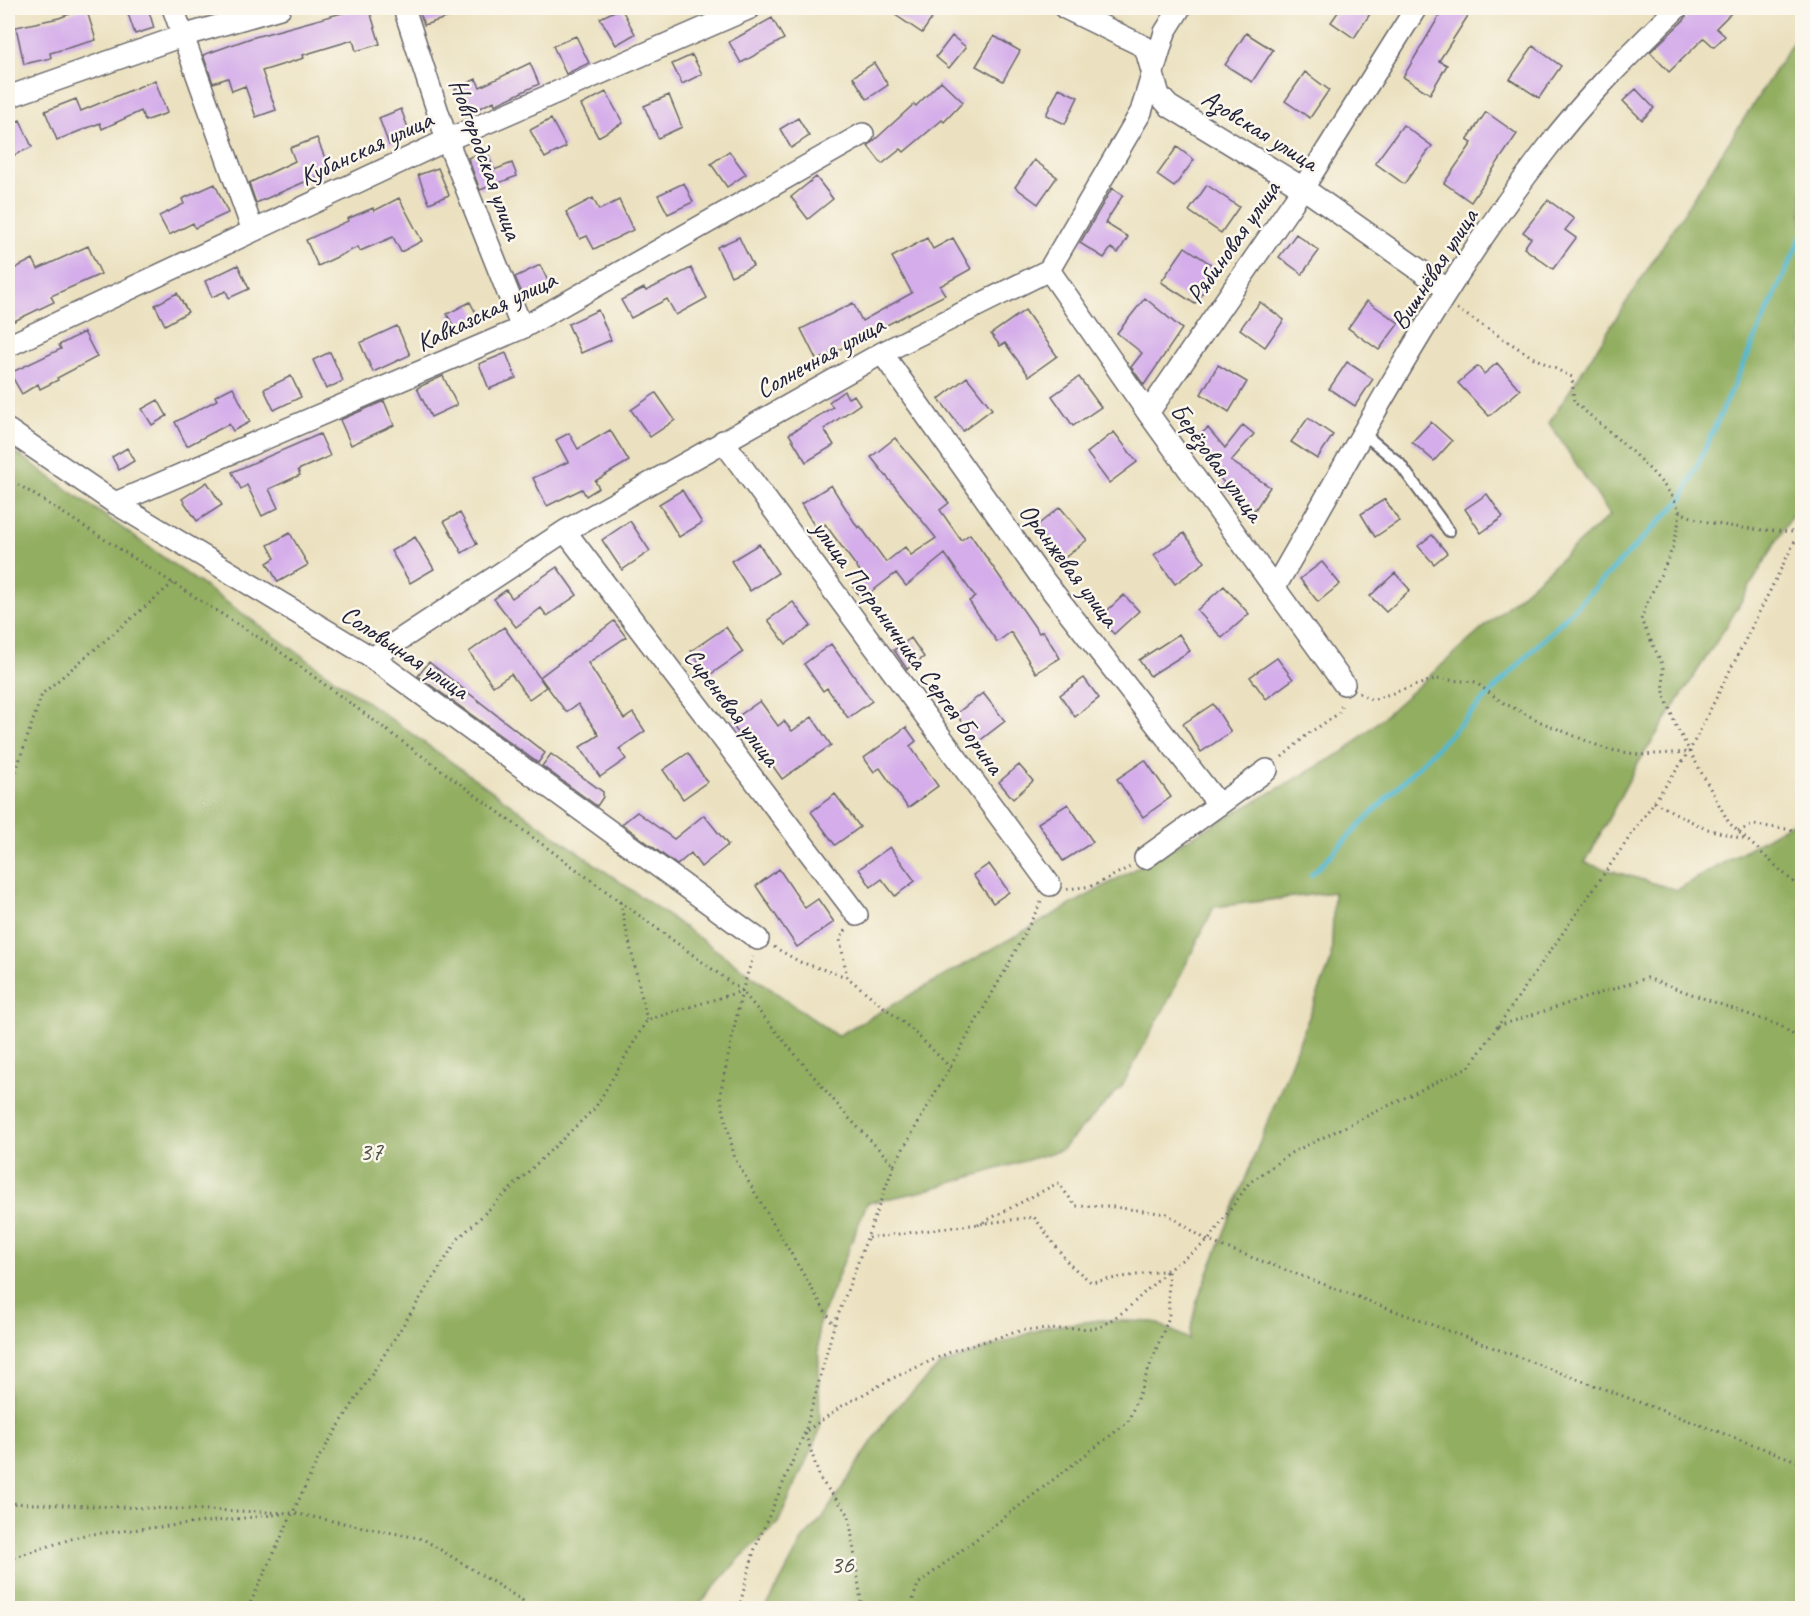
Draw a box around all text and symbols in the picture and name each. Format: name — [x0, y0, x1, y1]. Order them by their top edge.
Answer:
street label: Новгородская улица — [442, 74, 531, 245]
street label: Азовская улица — [1195, 81, 1326, 181]
street label: Кубанская улица — [294, 102, 439, 193]
street label: Рябиновая улица — [1179, 173, 1288, 310]
street label: Вишнёвая улица — [1383, 201, 1486, 336]
street label: Кавказская улица — [410, 262, 563, 359]
street label: Солнечная улица — [750, 307, 891, 406]
street label: Берёзовая улица — [1162, 396, 1273, 531]
street label: Оранжевая улица — [1012, 496, 1127, 635]
street label: улица Пограничника Сергея Борина — [803, 512, 1012, 782]
street label: Соловьиная улица — [335, 597, 476, 708]
street label: Сиреневая улица — [677, 641, 788, 774]
park label: 37 — [359, 1135, 384, 1168]
park label: 36 — [830, 1548, 855, 1581]

